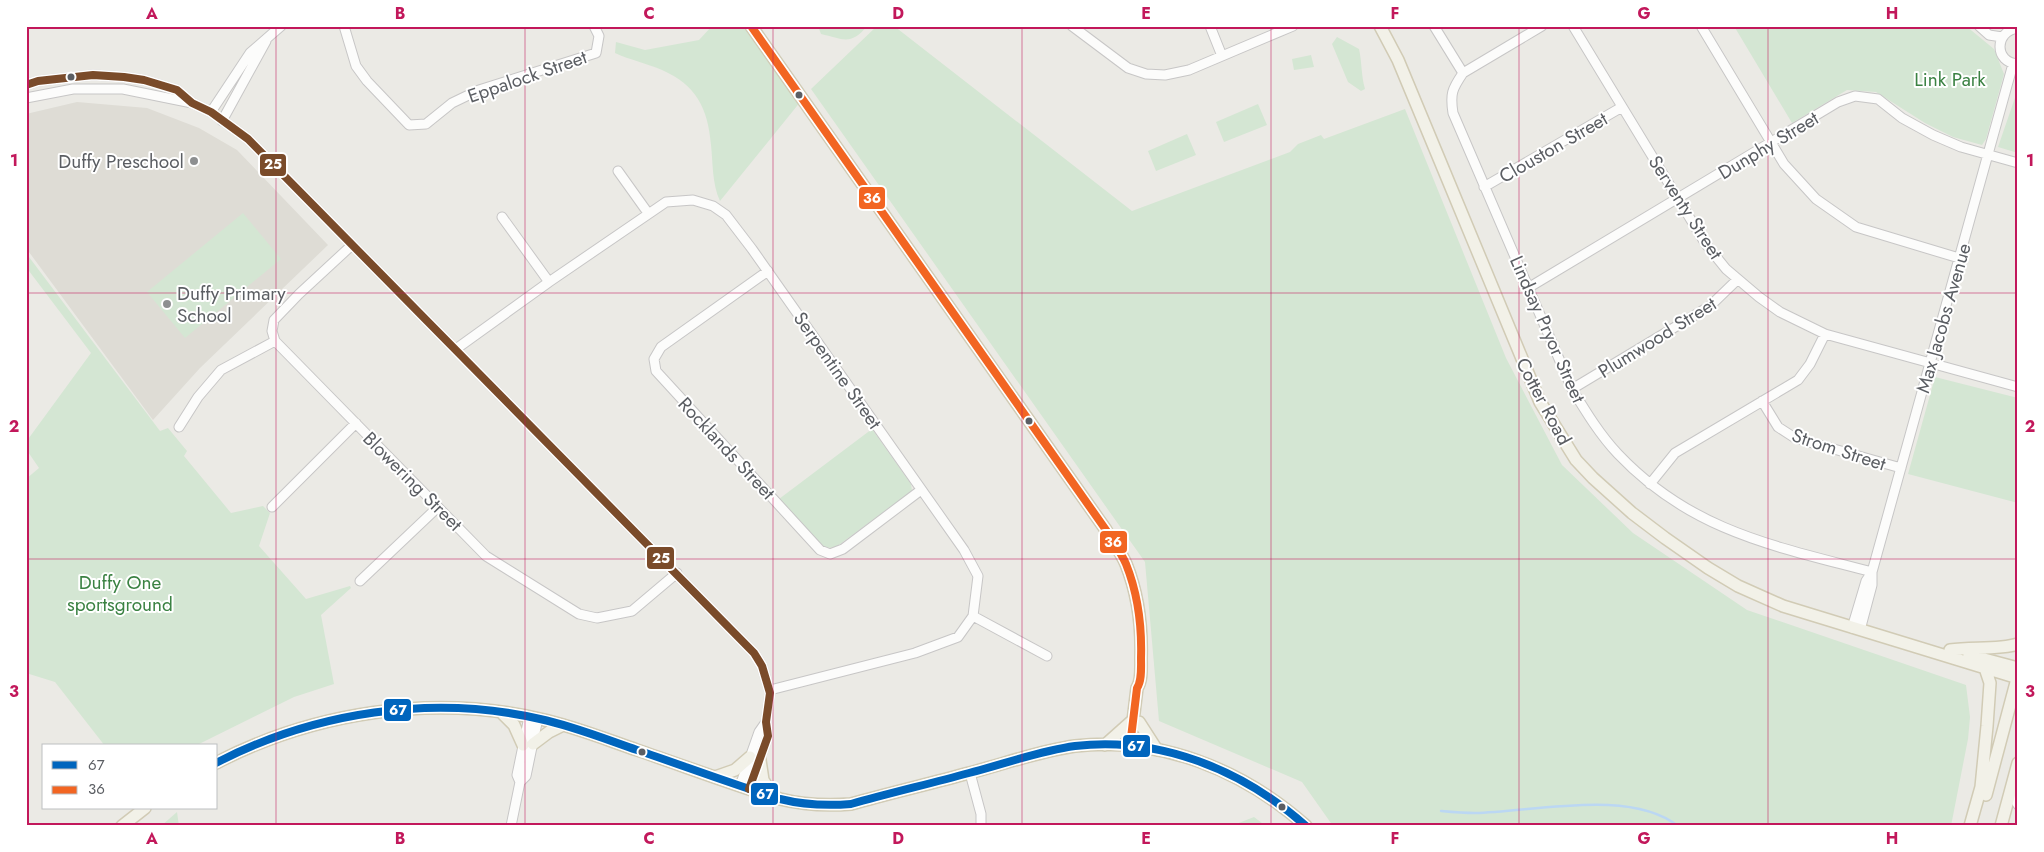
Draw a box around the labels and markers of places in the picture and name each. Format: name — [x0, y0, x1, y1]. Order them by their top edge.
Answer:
unlabelled marker — [66, 72, 76, 82]
unlabelled marker — [794, 90, 804, 100]
place label: Duffy Preschool — [58, 148, 184, 175]
marker: Duffy Preschool — [188, 155, 200, 167]
place label: Duffy Primary School — [177, 280, 286, 329]
marker: Duffy Primary School — [161, 298, 173, 310]
unlabelled marker — [1024, 416, 1034, 426]
unlabelled marker — [637, 747, 647, 757]
unlabelled marker — [1277, 802, 1287, 812]

